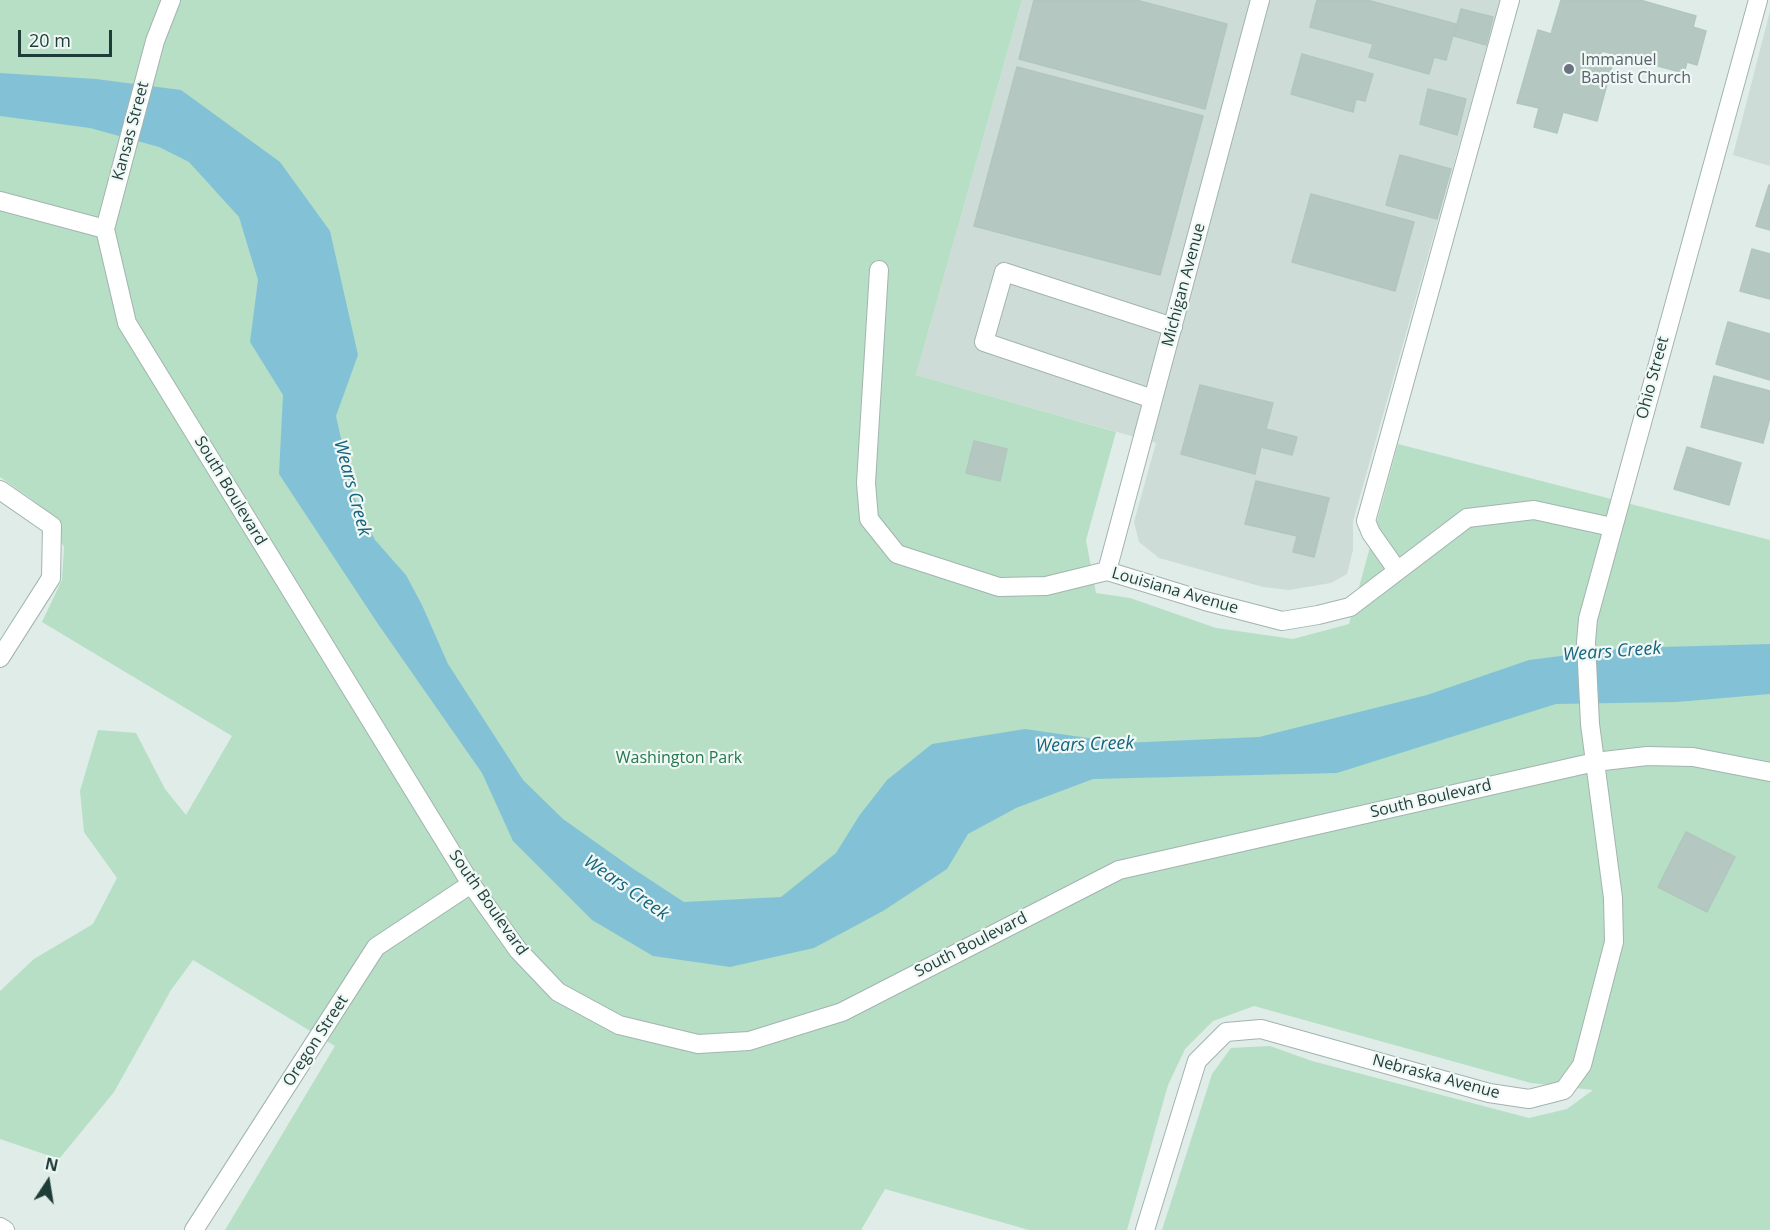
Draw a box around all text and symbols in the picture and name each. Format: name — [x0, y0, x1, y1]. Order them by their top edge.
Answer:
scale bar — [21, 18, 116, 56]
text: 20 m — [29, 28, 71, 52]
place label: Immanuel Baptist Church — [1581, 50, 1691, 88]
marker: Immanuel Baptist Church — [1562, 62, 1576, 76]
street label: Kansas Street — [109, 80, 153, 182]
street label: Michigan Avenue — [1158, 221, 1210, 349]
street label: Ohio Street — [1633, 335, 1673, 421]
street label: South Boulevard — [190, 433, 270, 549]
water label: Wears Creek — [329, 438, 375, 538]
street label: Louisiana Avenue — [1109, 564, 1241, 618]
water label: Wears Creek — [1562, 638, 1662, 666]
water label: Wears Creek — [1035, 732, 1135, 758]
park label: Washington Park — [616, 748, 742, 768]
street label: South Boulevard — [1368, 776, 1494, 822]
street label: South Boulevard — [445, 847, 531, 959]
water label: Wears Creek — [579, 851, 673, 925]
street label: South Boulevard — [911, 908, 1031, 982]
street label: Oregon Street — [279, 992, 353, 1090]
street label: Nebraska Avenue — [1370, 1051, 1502, 1103]
north arrow — [18, 1152, 78, 1212]
text: N — [43, 1152, 60, 1177]

